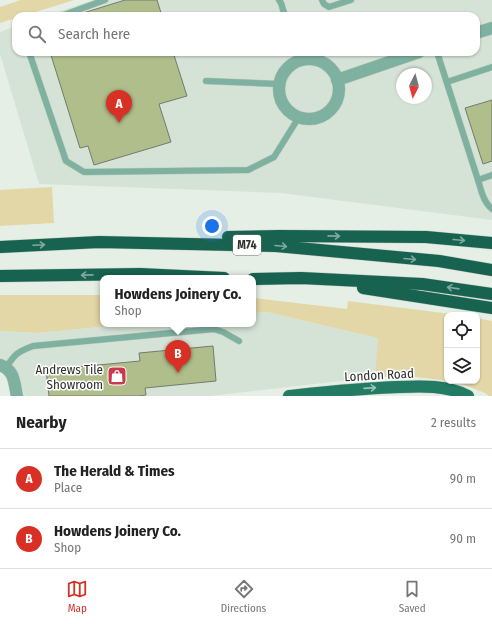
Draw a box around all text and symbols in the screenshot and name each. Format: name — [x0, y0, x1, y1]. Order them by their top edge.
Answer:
search box — [12, 12, 480, 56]
icon: search — [26, 23, 48, 45]
text: Search here — [58, 25, 130, 43]
north arrow — [396, 68, 432, 104]
pin: A — [106, 90, 132, 123]
your location — [202, 216, 222, 236]
one-way arrow — [327, 232, 340, 240]
road number: M74 — [233, 235, 261, 255]
one-way arrow — [452, 237, 465, 244]
one-way arrow — [32, 242, 45, 249]
one-way arrow — [274, 243, 287, 250]
one-way arrow — [403, 255, 416, 262]
one-way arrow — [81, 271, 94, 279]
popup — [100, 275, 256, 327]
one-way arrow — [447, 284, 460, 292]
text: Howdens Joinery Co. — [115, 285, 242, 303]
text: Shop — [115, 303, 142, 318]
map controls — [444, 312, 480, 384]
button: locate — [444, 312, 480, 348]
pin: B — [165, 340, 191, 373]
button: layers — [444, 348, 480, 384]
place label: Andrews Tile Showroom — [36, 362, 103, 392]
shop icon: Andrews Tile Showroom — [106, 365, 128, 387]
street label: London Road — [344, 366, 414, 384]
one-way arrow — [363, 384, 376, 391]
text: Nearby — [16, 412, 67, 433]
text: 2 results — [431, 415, 476, 430]
text: The Herald & Times — [54, 462, 175, 480]
text: A — [25, 471, 33, 486]
text: 90 m — [450, 471, 476, 486]
text: Place — [54, 480, 82, 495]
text: Howdens Joinery Co. — [54, 522, 181, 540]
text: B — [25, 531, 33, 546]
text: 90 m — [450, 531, 476, 546]
text: Shop — [54, 540, 81, 555]
tab: Map — [66, 578, 88, 615]
tab: Directions — [221, 578, 266, 615]
tab: Saved — [399, 578, 426, 615]

